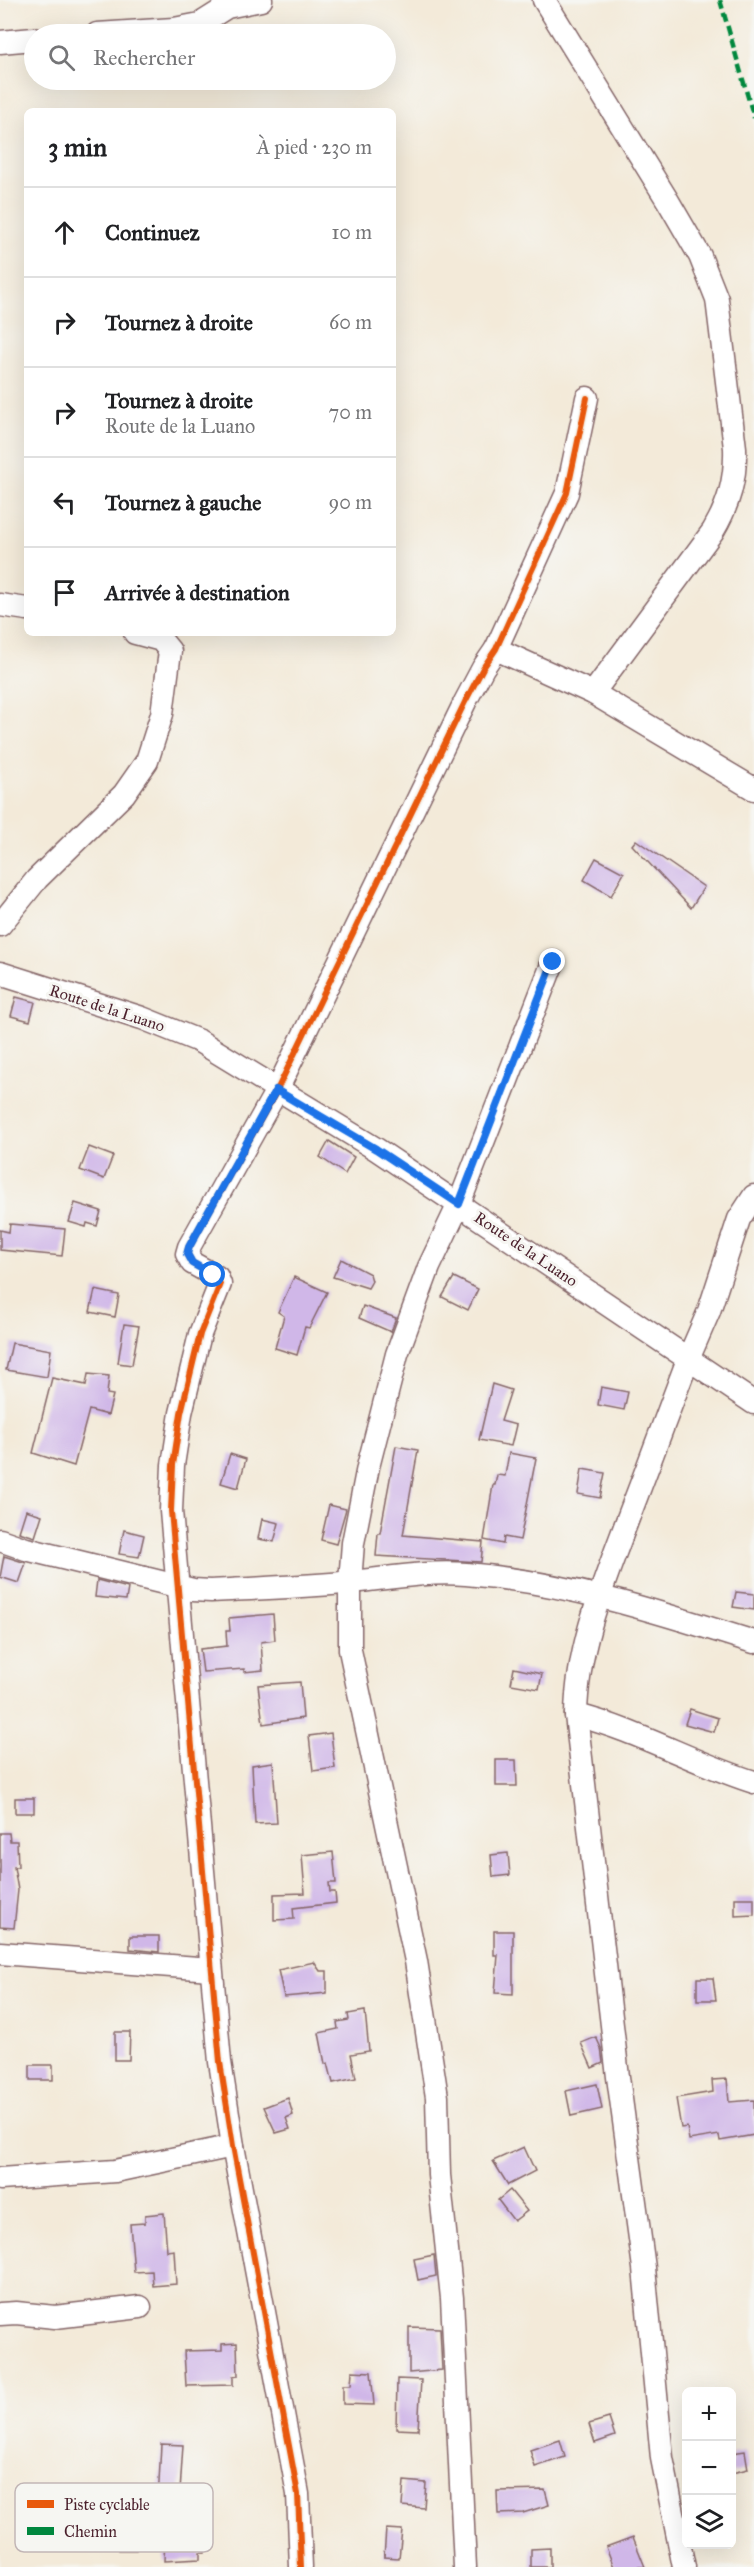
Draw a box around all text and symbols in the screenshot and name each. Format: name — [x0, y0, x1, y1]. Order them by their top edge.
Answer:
search box — [24, 24, 396, 90]
icon: search — [45, 41, 78, 74]
text: Rechercher — [93, 44, 195, 71]
text: 3 min — [48, 131, 107, 163]
text: À pied · 230 m — [257, 135, 372, 159]
icon: ahead — [48, 216, 81, 249]
text: Continuez — [105, 219, 200, 246]
text: 10 m — [331, 220, 372, 244]
icon: right — [48, 306, 81, 339]
text: Tournez à droite — [105, 309, 253, 336]
text: 60 m — [329, 310, 372, 334]
text: Tournez à droite — [105, 387, 253, 414]
icon: right — [48, 396, 81, 429]
text: 70 m — [329, 400, 372, 424]
text: Route de la Luano — [105, 414, 255, 438]
icon: left — [48, 486, 81, 519]
text: Tournez à gauche — [105, 489, 261, 516]
text: 90 m — [329, 490, 372, 514]
icon: arrive — [48, 576, 81, 609]
text: Arrivée à destination — [105, 579, 290, 606]
route end — [539, 948, 565, 974]
street label: Route de la Luano — [47, 980, 167, 1036]
street label: Route de la Luano — [471, 1208, 581, 1290]
route start — [199, 1261, 225, 1287]
map controls — [682, 2387, 736, 2549]
button: + — [682, 2387, 736, 2441]
button: − — [682, 2441, 736, 2495]
legend — [15, 2483, 213, 2552]
text: Piste cyclable — [64, 2495, 150, 2514]
button: layers — [682, 2495, 736, 2549]
text: Chemin — [64, 2522, 117, 2541]

